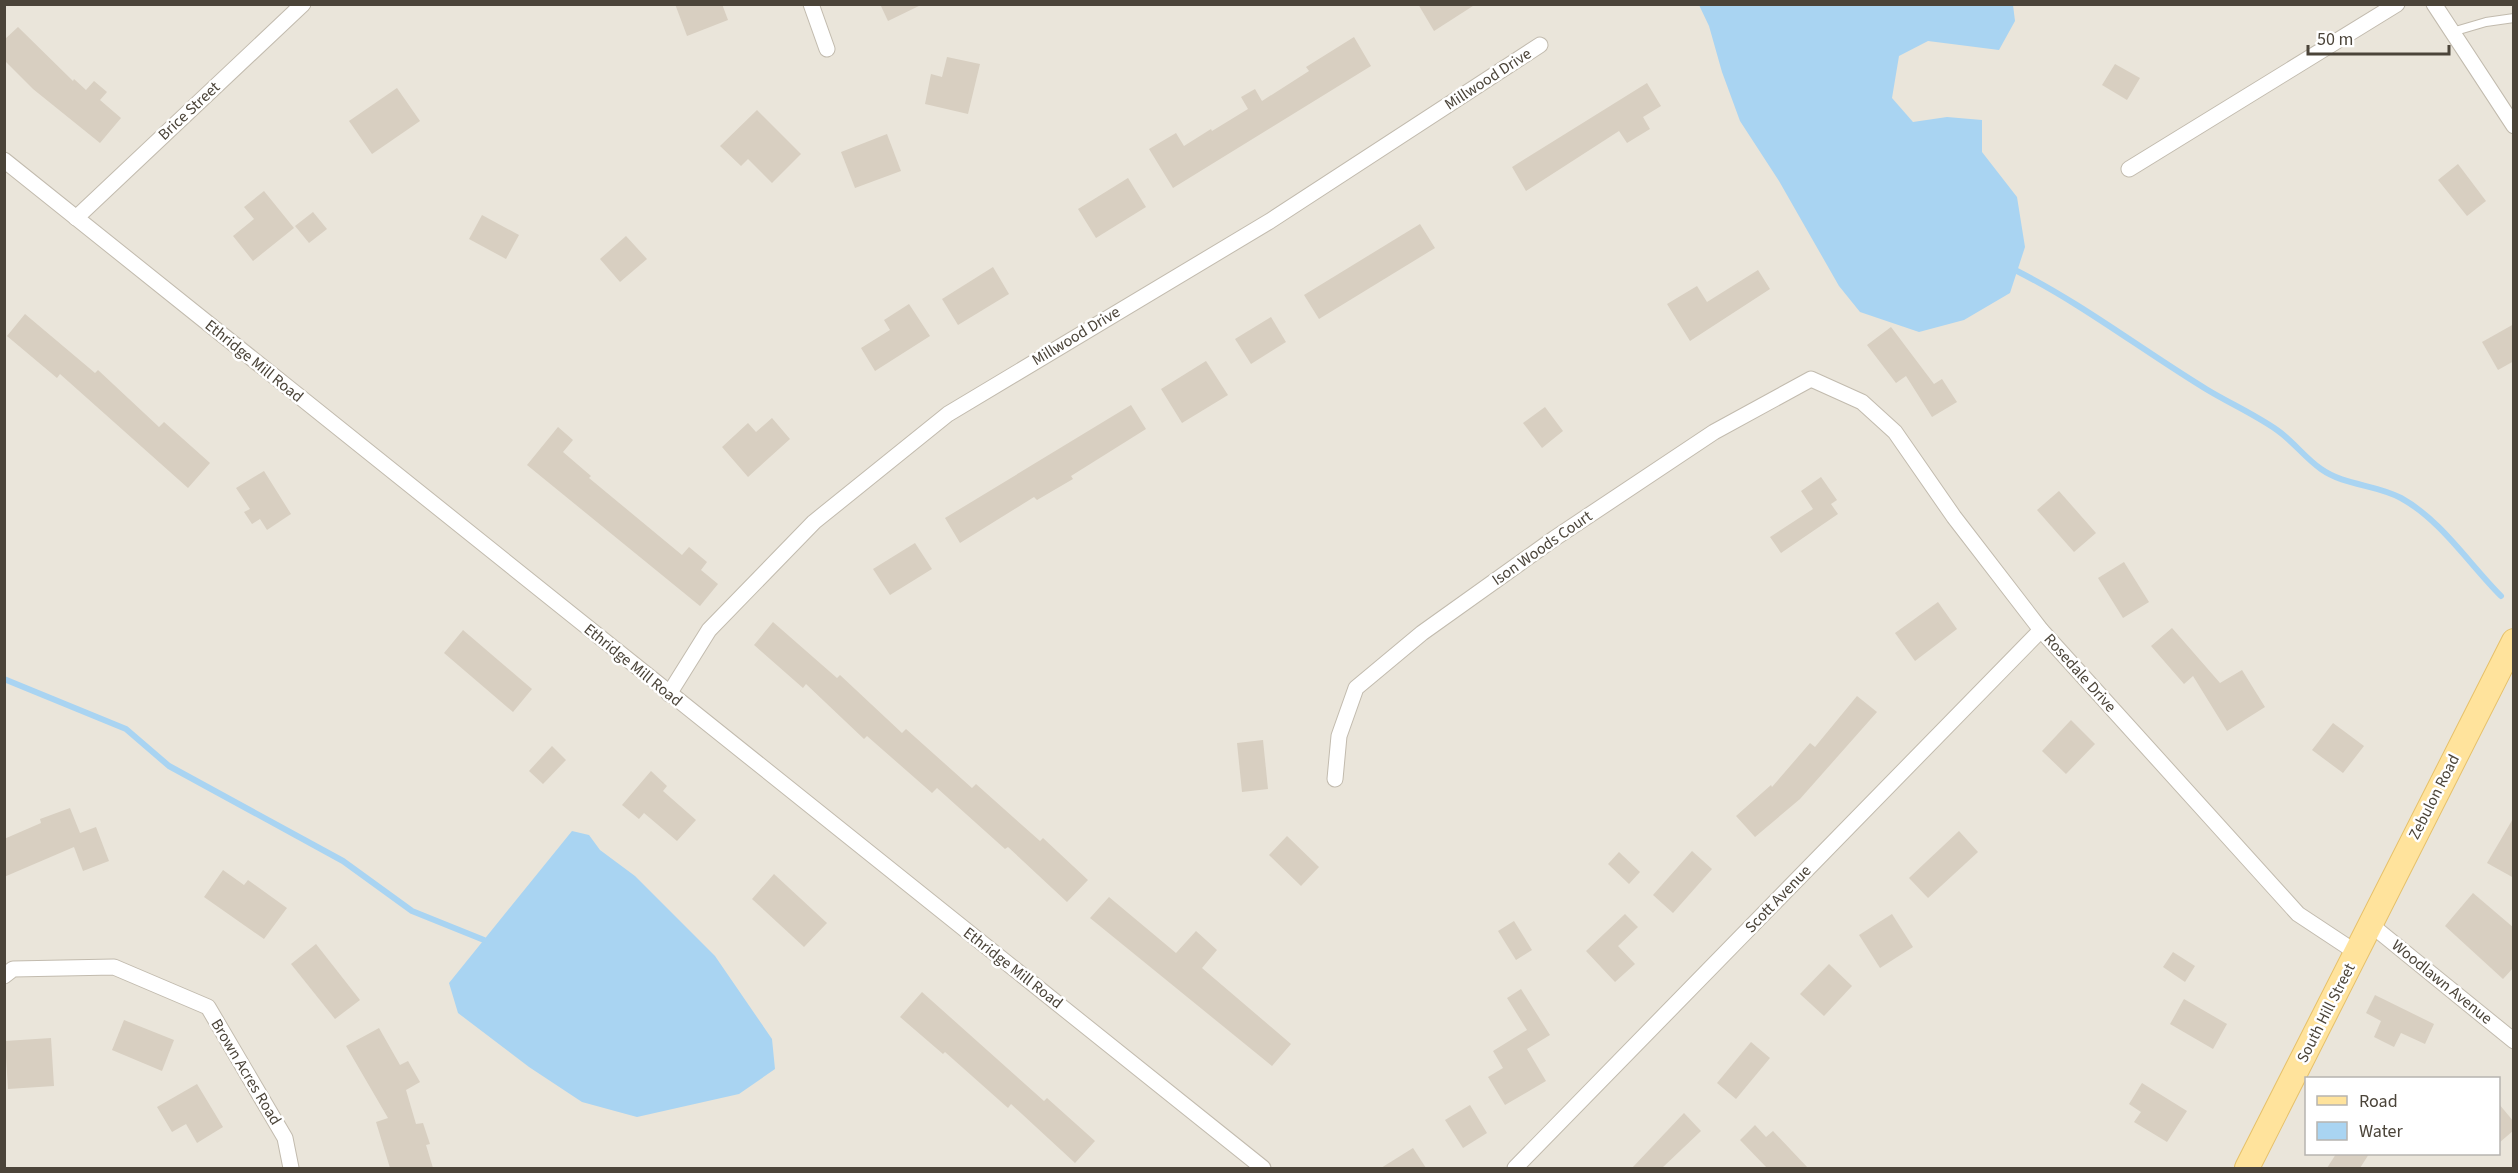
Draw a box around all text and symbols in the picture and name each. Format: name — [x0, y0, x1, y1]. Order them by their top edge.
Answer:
scale bar — [2308, 18, 2449, 56]
text: 50 m — [2317, 27, 2353, 52]
street label: Millwood Drive — [1440, 43, 1536, 115]
street label: Brice Street — [153, 76, 225, 145]
street label: Millwood Drive — [1028, 301, 1124, 371]
street label: Ethridge Mill Road — [200, 314, 308, 408]
street label: Ison Woods Court — [1487, 505, 1597, 591]
street label: Ethridge Mill Road — [579, 618, 687, 712]
street label: Rosedale Drive — [2039, 629, 2121, 717]
street label: Zebulon Road — [2403, 751, 2465, 843]
street label: Scott Avenue — [1740, 860, 1816, 938]
street label: Ethridge Mill Road — [959, 922, 1067, 1014]
street label: Woodlawn Avenue — [2387, 935, 2497, 1030]
street label: South Hill Street — [2291, 959, 2361, 1067]
street label: Brown Acres Road — [206, 1015, 286, 1129]
legend — [2305, 1077, 2500, 1155]
text: Road — [2359, 1089, 2398, 1114]
text: Water — [2359, 1119, 2403, 1144]

